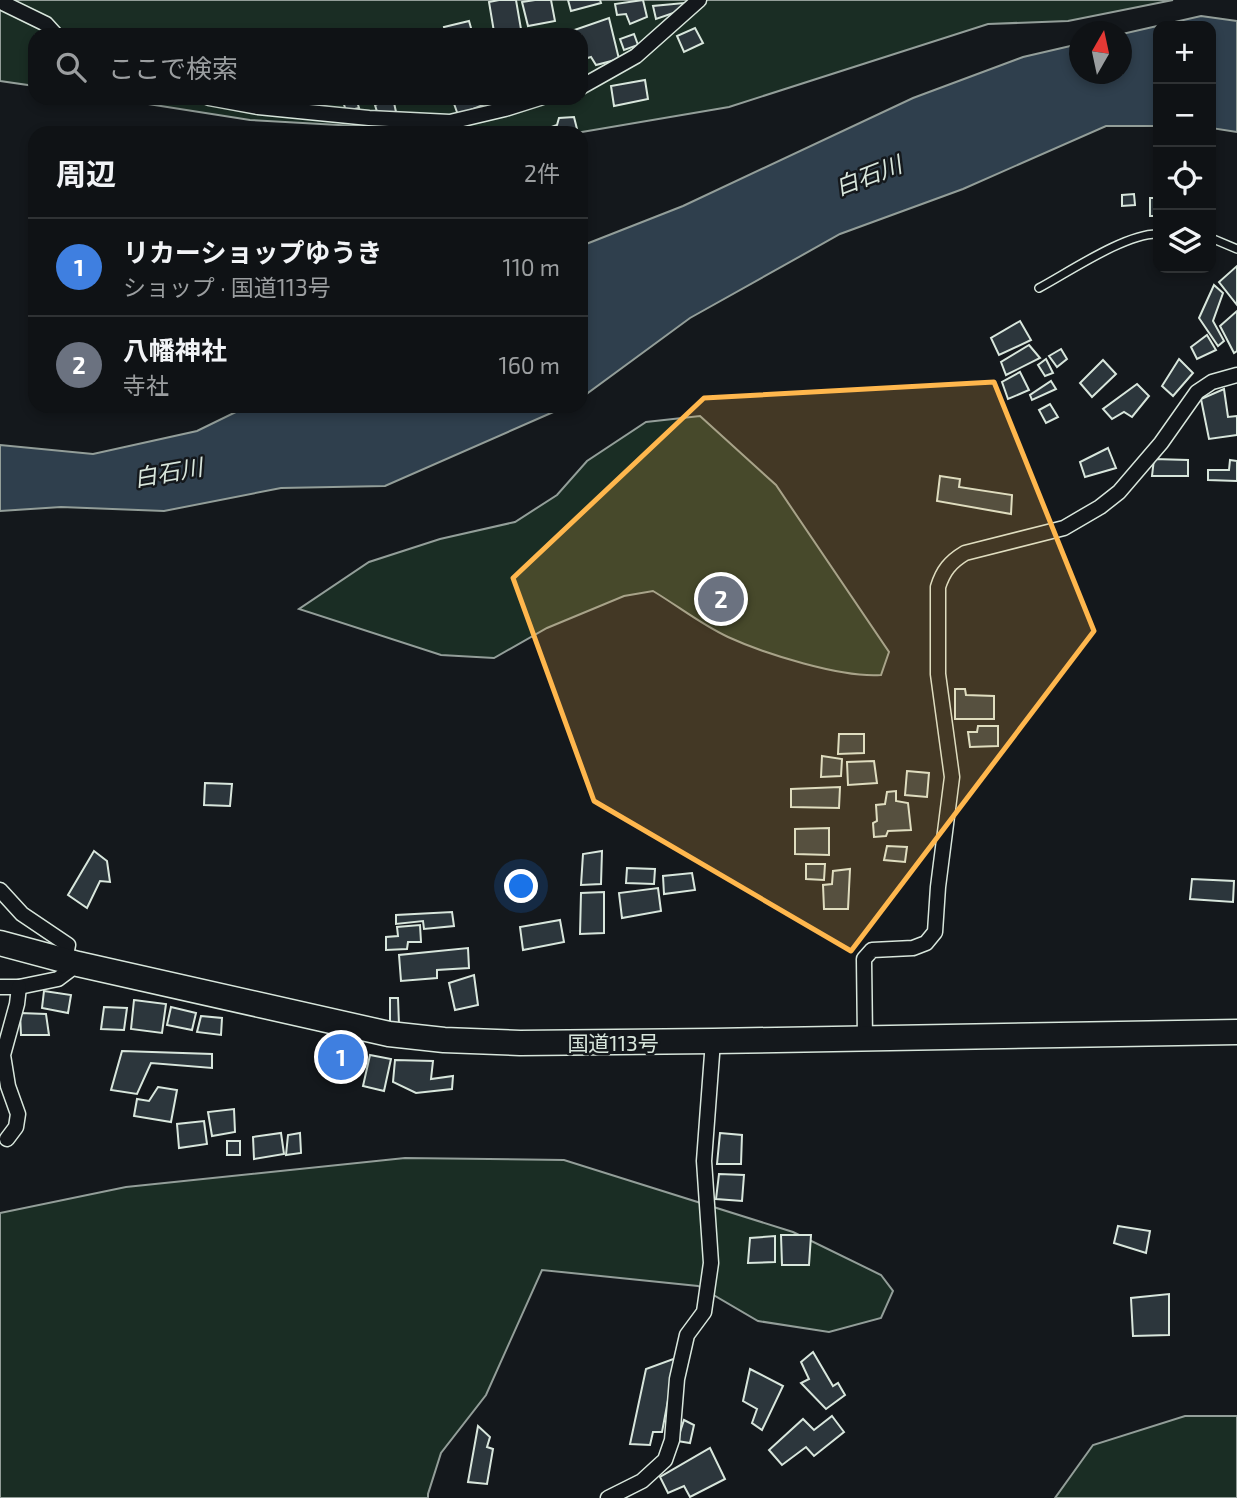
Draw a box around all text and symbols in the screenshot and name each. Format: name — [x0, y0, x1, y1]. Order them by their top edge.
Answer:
north arrow — [1069, 21, 1132, 84]
map controls — [1153, 21, 1216, 273]
button: + — [1153, 21, 1216, 84]
search box — [28, 28, 588, 105]
icon: search — [52, 48, 90, 86]
text: ここで検索 — [108, 52, 238, 83]
button: − — [1153, 84, 1216, 147]
button: locate — [1153, 147, 1216, 210]
water label: 白石川 — [831, 148, 908, 200]
text: 周辺 — [56, 155, 116, 191]
text: 2件 — [524, 159, 560, 187]
button: layers — [1153, 210, 1216, 273]
text: リカーショップゆうき — [123, 236, 382, 267]
text: 1 — [74, 253, 84, 281]
text: 110 m — [503, 253, 560, 281]
text: ショップ · 国道113号 — [123, 273, 331, 301]
text: 八幡神社 — [123, 334, 227, 365]
text: 2 — [72, 351, 86, 379]
text: 160 m — [499, 351, 560, 379]
text: 寺社 — [123, 371, 169, 399]
water label: 白石川 — [132, 452, 207, 492]
pin: 2 — [698, 573, 744, 625]
your location — [504, 869, 538, 903]
street label: 国道113号 — [567, 1030, 659, 1055]
pin: 1 — [318, 1031, 364, 1083]

